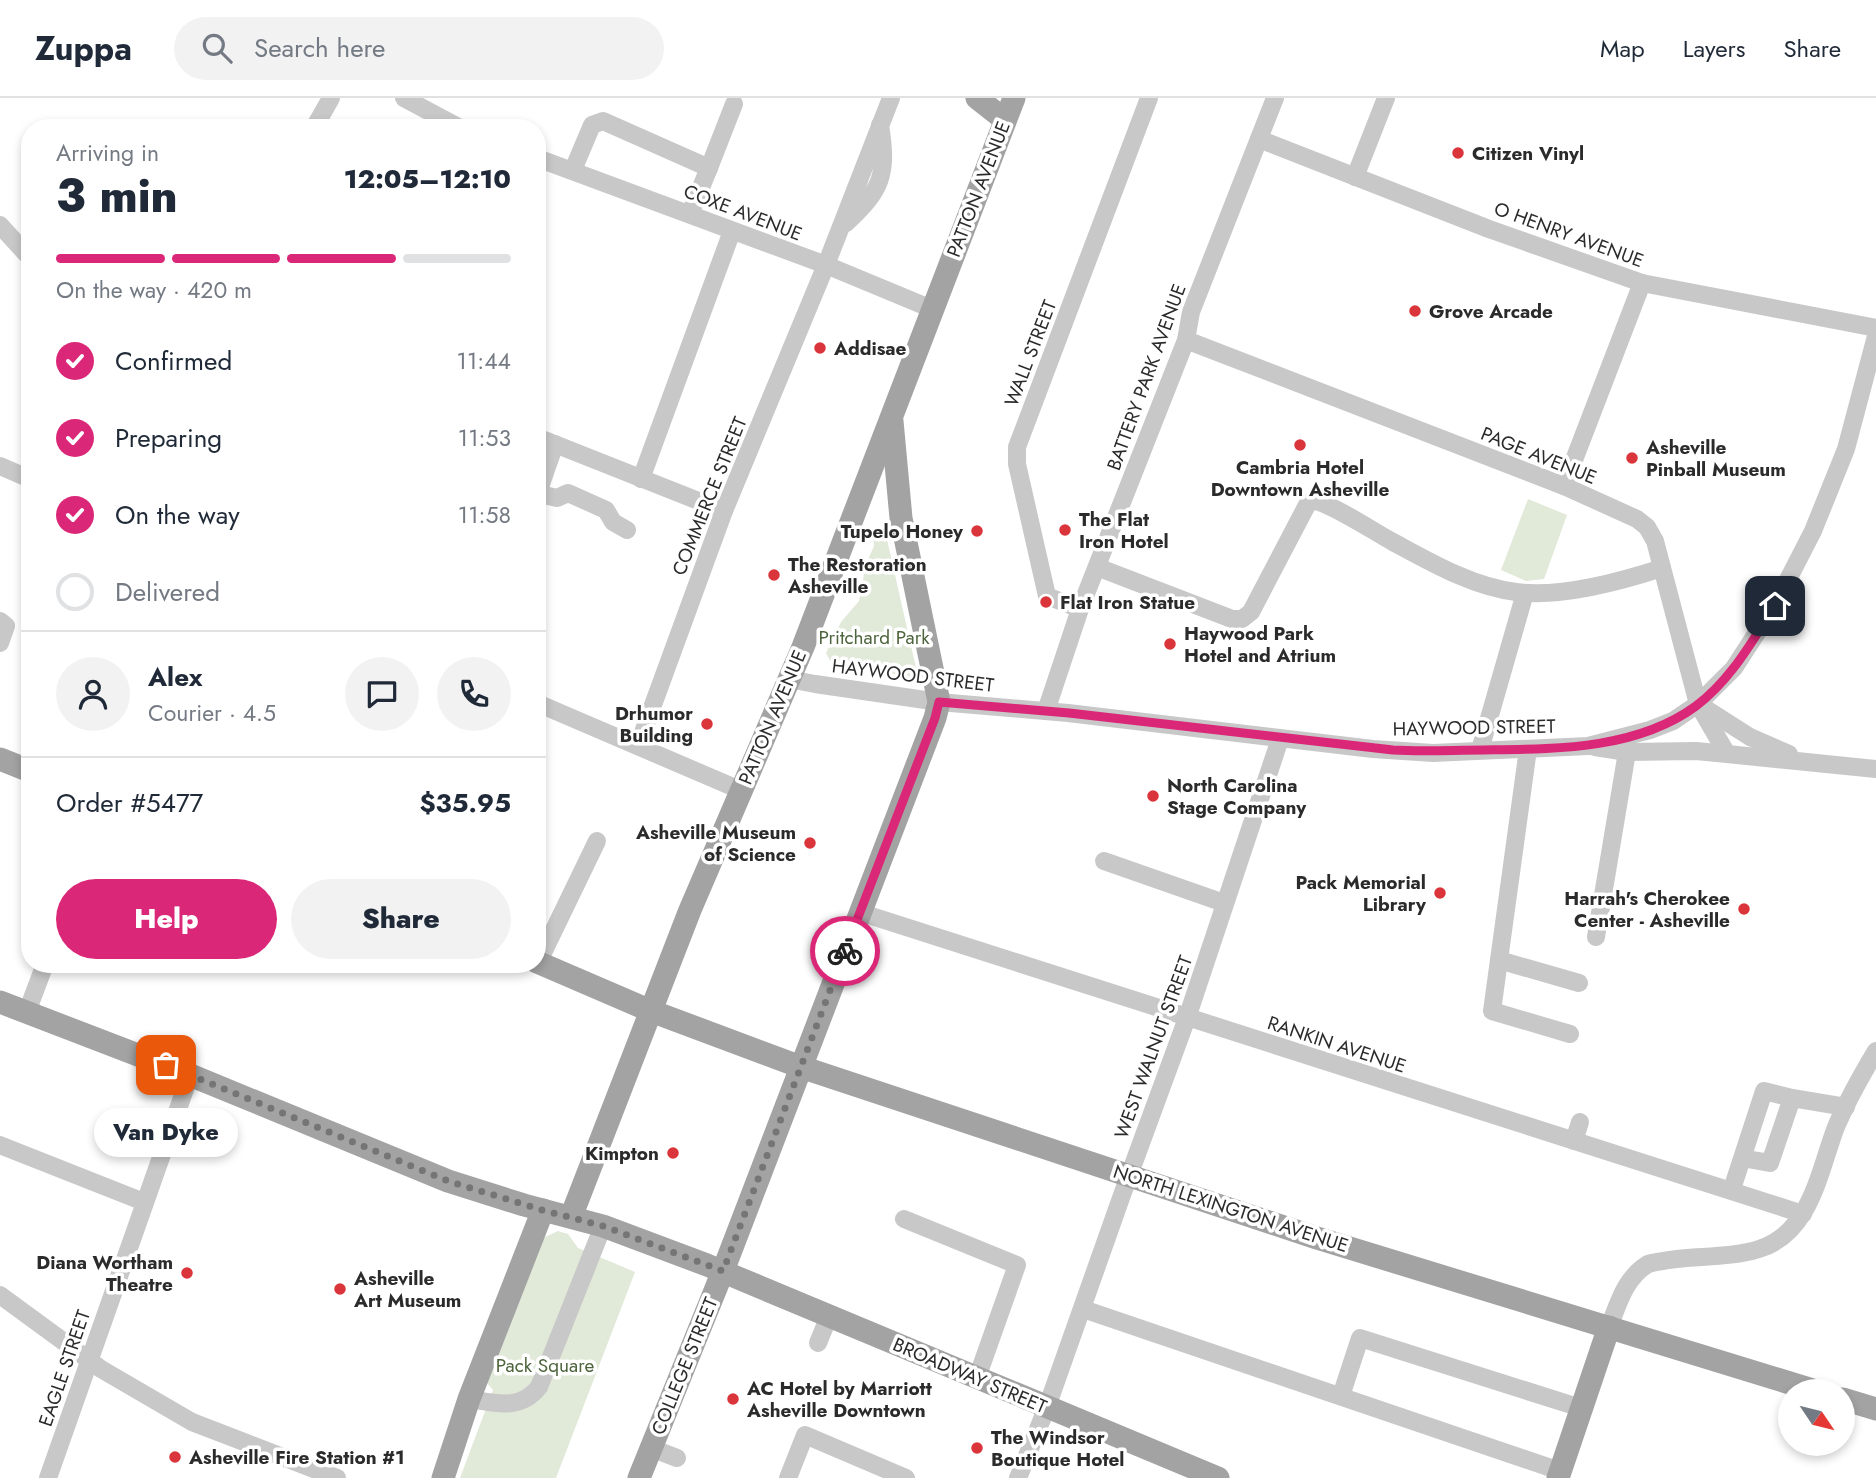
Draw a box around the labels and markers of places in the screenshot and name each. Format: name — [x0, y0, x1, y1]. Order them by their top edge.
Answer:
place label: Citizen Vinyl — [1472, 140, 1584, 167]
marker: Citizen Vinyl — [1450, 145, 1466, 161]
place label: Grove Arcade — [1429, 298, 1553, 325]
marker: Grove Arcade — [1407, 303, 1423, 319]
place label: Addisae — [833, 335, 907, 362]
marker: Addisae — [812, 340, 828, 356]
place label: Asheville Pinball Museum — [1645, 434, 1786, 483]
marker: Cambria Hotel Downtown Asheville — [1292, 437, 1308, 453]
marker: Asheville Pinball Museum — [1624, 450, 1640, 466]
place label: Cambria Hotel Downtown Asheville — [1211, 454, 1389, 503]
place label: The Flat Iron Hotel — [1079, 506, 1169, 555]
place label: Tupelo Honey — [841, 518, 964, 545]
marker: The Flat Iron Hotel — [1057, 522, 1073, 538]
marker: Tupelo Honey — [969, 523, 985, 539]
place label: The Restoration Asheville — [787, 551, 927, 600]
marker: The Restoration Asheville — [766, 567, 782, 583]
pin — [1745, 576, 1805, 636]
place label: Flat Iron Statue — [1060, 589, 1195, 616]
marker: Flat Iron Statue — [1038, 594, 1054, 610]
place label: Haywood Park Hotel and Atrium — [1184, 620, 1336, 669]
marker: Haywood Park Hotel and Atrium — [1162, 636, 1178, 652]
place label: Drhumor Building — [615, 700, 693, 749]
marker: Drhumor Building — [699, 716, 715, 732]
place label: North Carolina Stage Company — [1167, 772, 1307, 821]
marker: North Carolina Stage Company — [1145, 788, 1161, 804]
place label: Asheville Museum of Science — [635, 819, 796, 868]
marker: Asheville Museum of Science — [802, 835, 818, 851]
place label: Pack Memorial Library — [1295, 869, 1427, 918]
marker: Pack Memorial Library — [1432, 885, 1448, 901]
place label: Harrah's Cherokee Center - Asheville — [1564, 885, 1730, 934]
marker: Harrah's Cherokee Center - Asheville — [1736, 901, 1752, 917]
pin — [136, 1035, 196, 1095]
callout: Van Dyke — [94, 1107, 238, 1156]
place label: Kimpton — [585, 1140, 659, 1167]
marker: Kimpton — [665, 1145, 681, 1161]
place label: Diana Wortham Theatre — [36, 1249, 173, 1298]
marker: Diana Wortham Theatre — [179, 1265, 195, 1281]
place label: Asheville Art Museum — [353, 1265, 461, 1314]
marker: Asheville Art Museum — [332, 1281, 348, 1297]
place label: AC Hotel by Marriott Asheville Downtown — [746, 1375, 932, 1424]
marker: AC Hotel by Marriott Asheville Downtown — [725, 1391, 741, 1407]
place label: The Windsor Boutique Hotel — [991, 1424, 1124, 1473]
marker: The Windsor Boutique Hotel — [969, 1440, 985, 1456]
place label: Asheville Fire Station #1 — [188, 1444, 405, 1471]
marker: Asheville Fire Station #1 — [167, 1449, 183, 1465]

